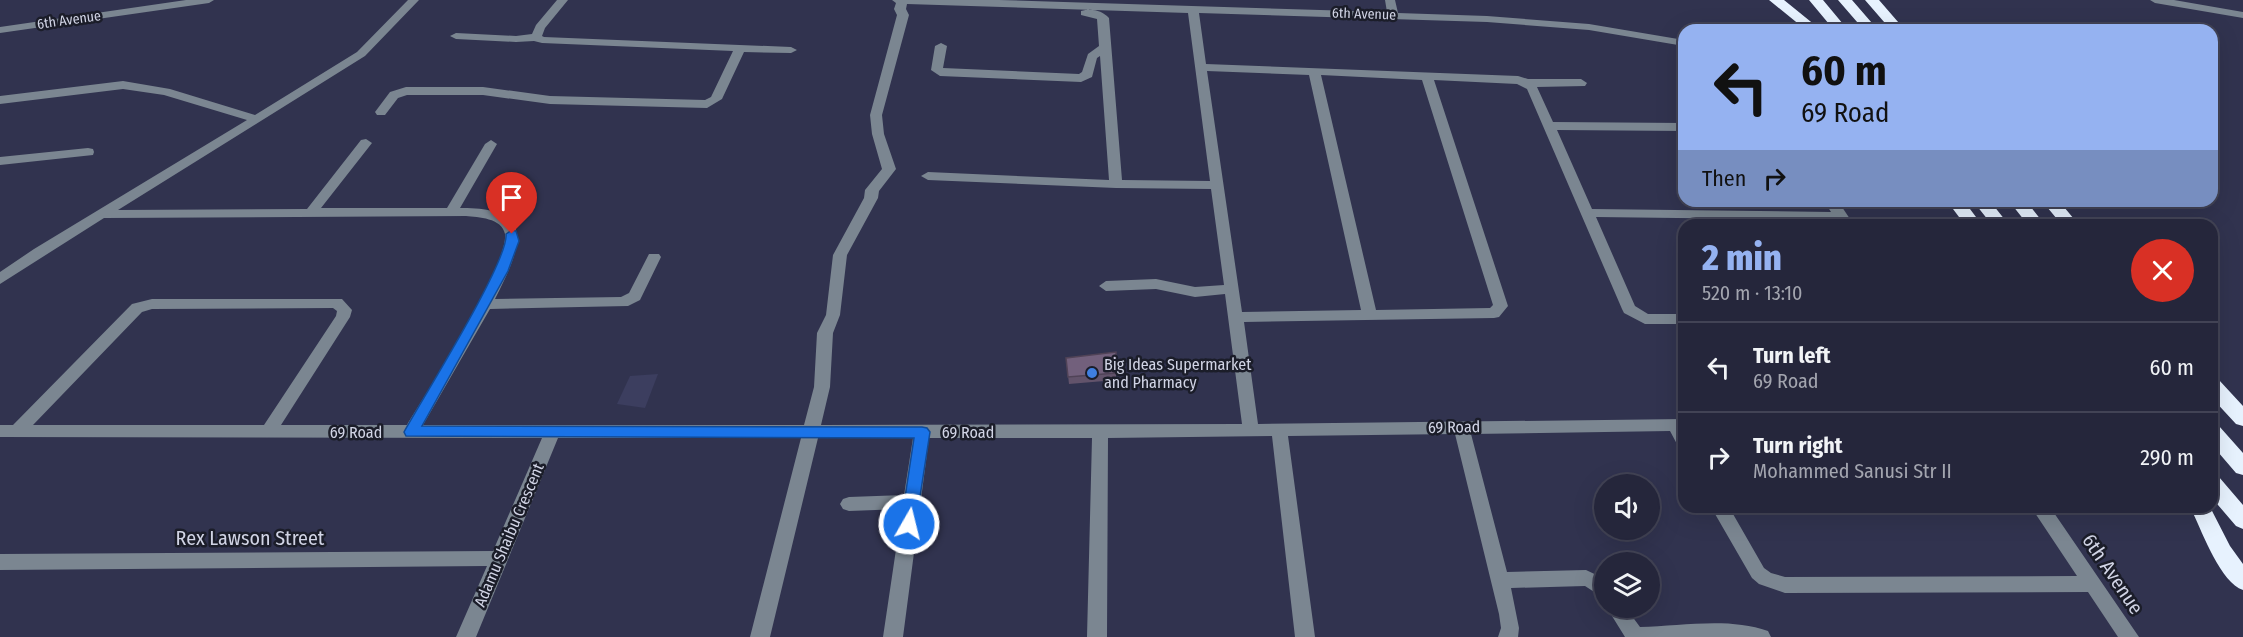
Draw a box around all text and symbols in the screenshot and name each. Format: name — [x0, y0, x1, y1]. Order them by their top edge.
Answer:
street label: 6th Avenue — [1332, 4, 1396, 24]
street label: 6th Avenue — [36, 7, 102, 33]
text: 60 m — [1801, 46, 1887, 96]
icon: left — [1702, 48, 1780, 126]
text: 69 Road — [1801, 97, 1889, 129]
icon: right — [1758, 162, 1791, 195]
text: Then — [1702, 165, 1746, 192]
pin — [486, 172, 537, 234]
icon: arrive — [495, 181, 528, 214]
text: 2 min — [1702, 236, 1782, 280]
button: close — [2131, 239, 2194, 302]
text: 520 m · 13:10 — [1702, 281, 1802, 305]
text: Turn left — [1753, 342, 1831, 369]
icon: left — [1702, 351, 1735, 384]
text: 60 m — [2150, 354, 2194, 381]
place label: Big Ideas Supermarket and Pharmacy — [1104, 355, 1252, 392]
marker: Big Ideas Supermarket and Pharmacy — [1085, 366, 1099, 380]
text: 69 Road — [1753, 369, 1819, 393]
street label: 69 Road — [1428, 417, 1480, 437]
street label: 69 Road — [330, 423, 382, 442]
street label: 69 Road — [942, 423, 994, 442]
text: Turn right — [1753, 432, 1842, 459]
icon: right — [1702, 441, 1735, 474]
text: 290 m — [2140, 444, 2194, 471]
text: Mohammed Sanusi Str II — [1753, 459, 1952, 483]
street label: Adamu Shaibu Crescent — [470, 460, 548, 610]
map controls — [1594, 474, 1660, 618]
button: sound — [1594, 474, 1660, 540]
position arrow — [877, 492, 941, 556]
street label: Rex Lawson Street — [176, 526, 325, 550]
street label: 6th Avenue — [2077, 529, 2149, 619]
button: layers — [1594, 552, 1660, 618]

